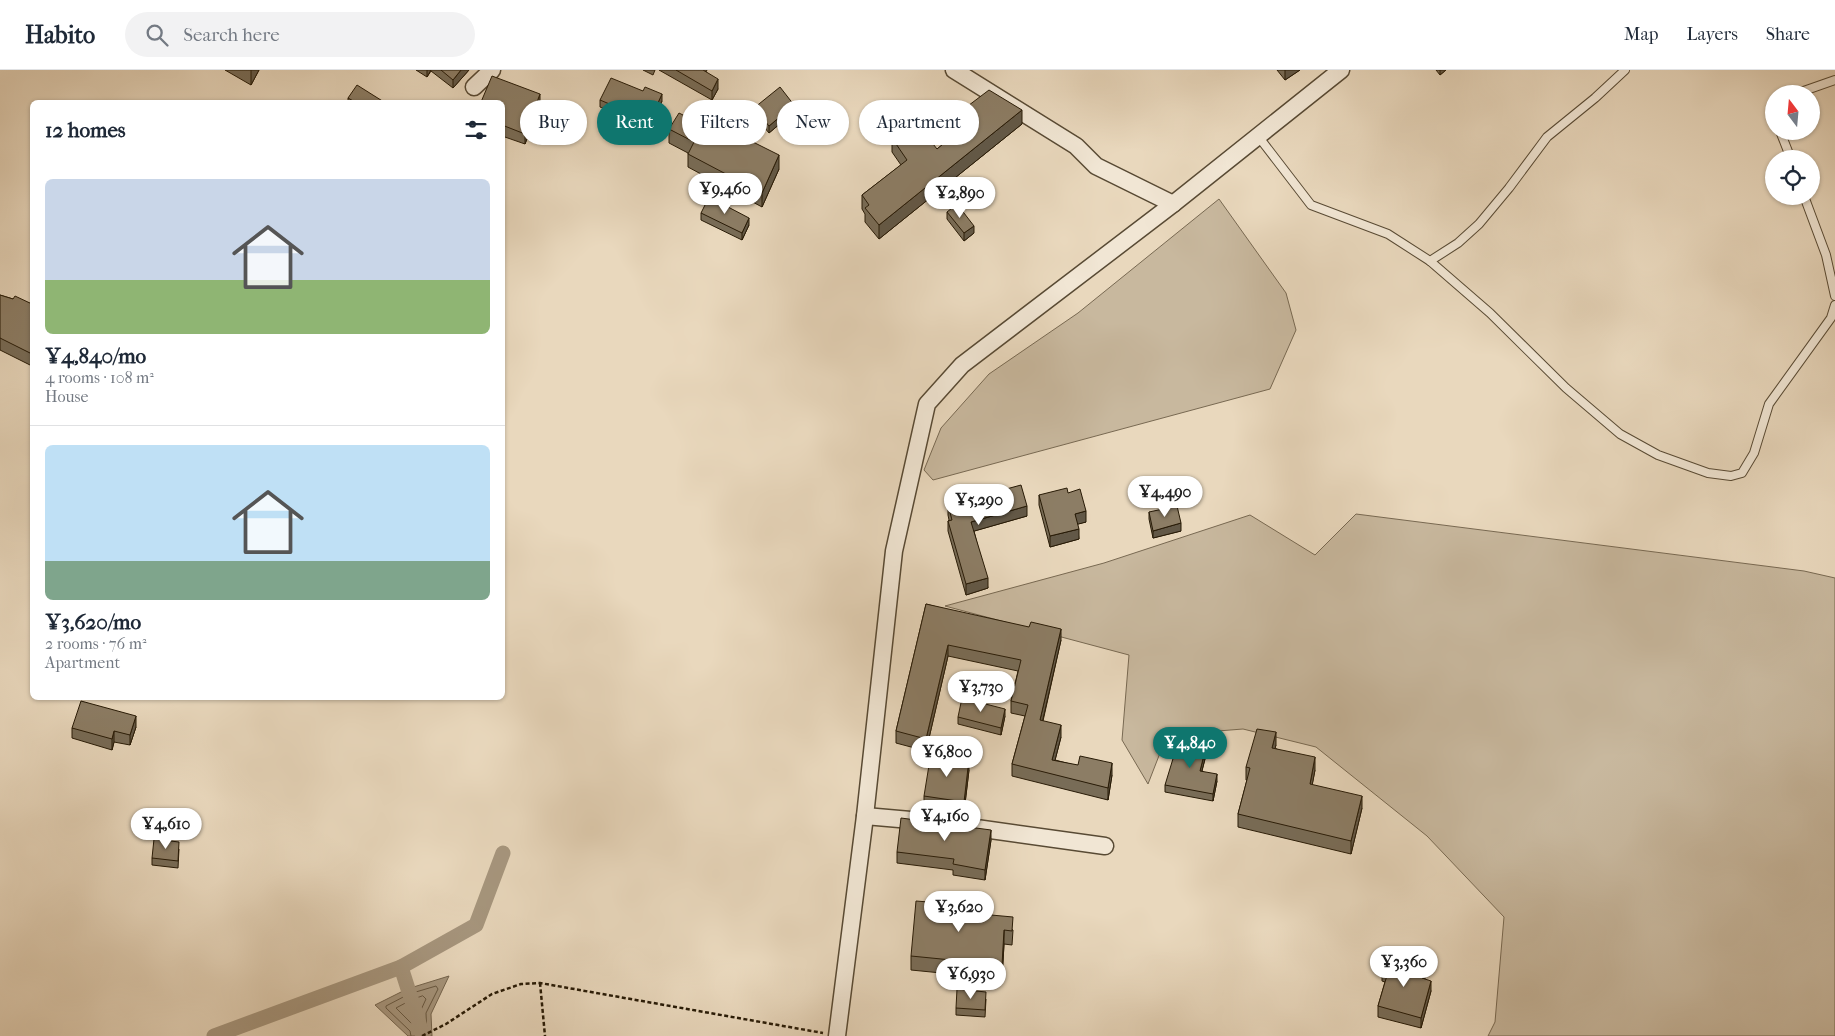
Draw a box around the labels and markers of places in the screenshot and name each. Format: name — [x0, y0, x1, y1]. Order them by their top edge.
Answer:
pin: ¥9,460 — [684, 172, 766, 215]
pin: ¥2,890 — [919, 176, 1001, 219]
pin: ¥4,490 — [1124, 476, 1206, 518]
pin: ¥5,290 — [938, 484, 1020, 526]
pin: ¥3,730 — [940, 670, 1022, 713]
pin: ¥4,840 — [1149, 726, 1231, 769]
pin: ¥6,800 — [906, 736, 988, 778]
pin: ¥4,160 — [904, 800, 986, 842]
pin: ¥4,610 — [125, 808, 207, 850]
pin: ¥3,620 — [918, 890, 1000, 933]
pin: ¥3,360 — [1363, 946, 1445, 988]
pin: ¥6,930 — [930, 958, 1012, 1000]

